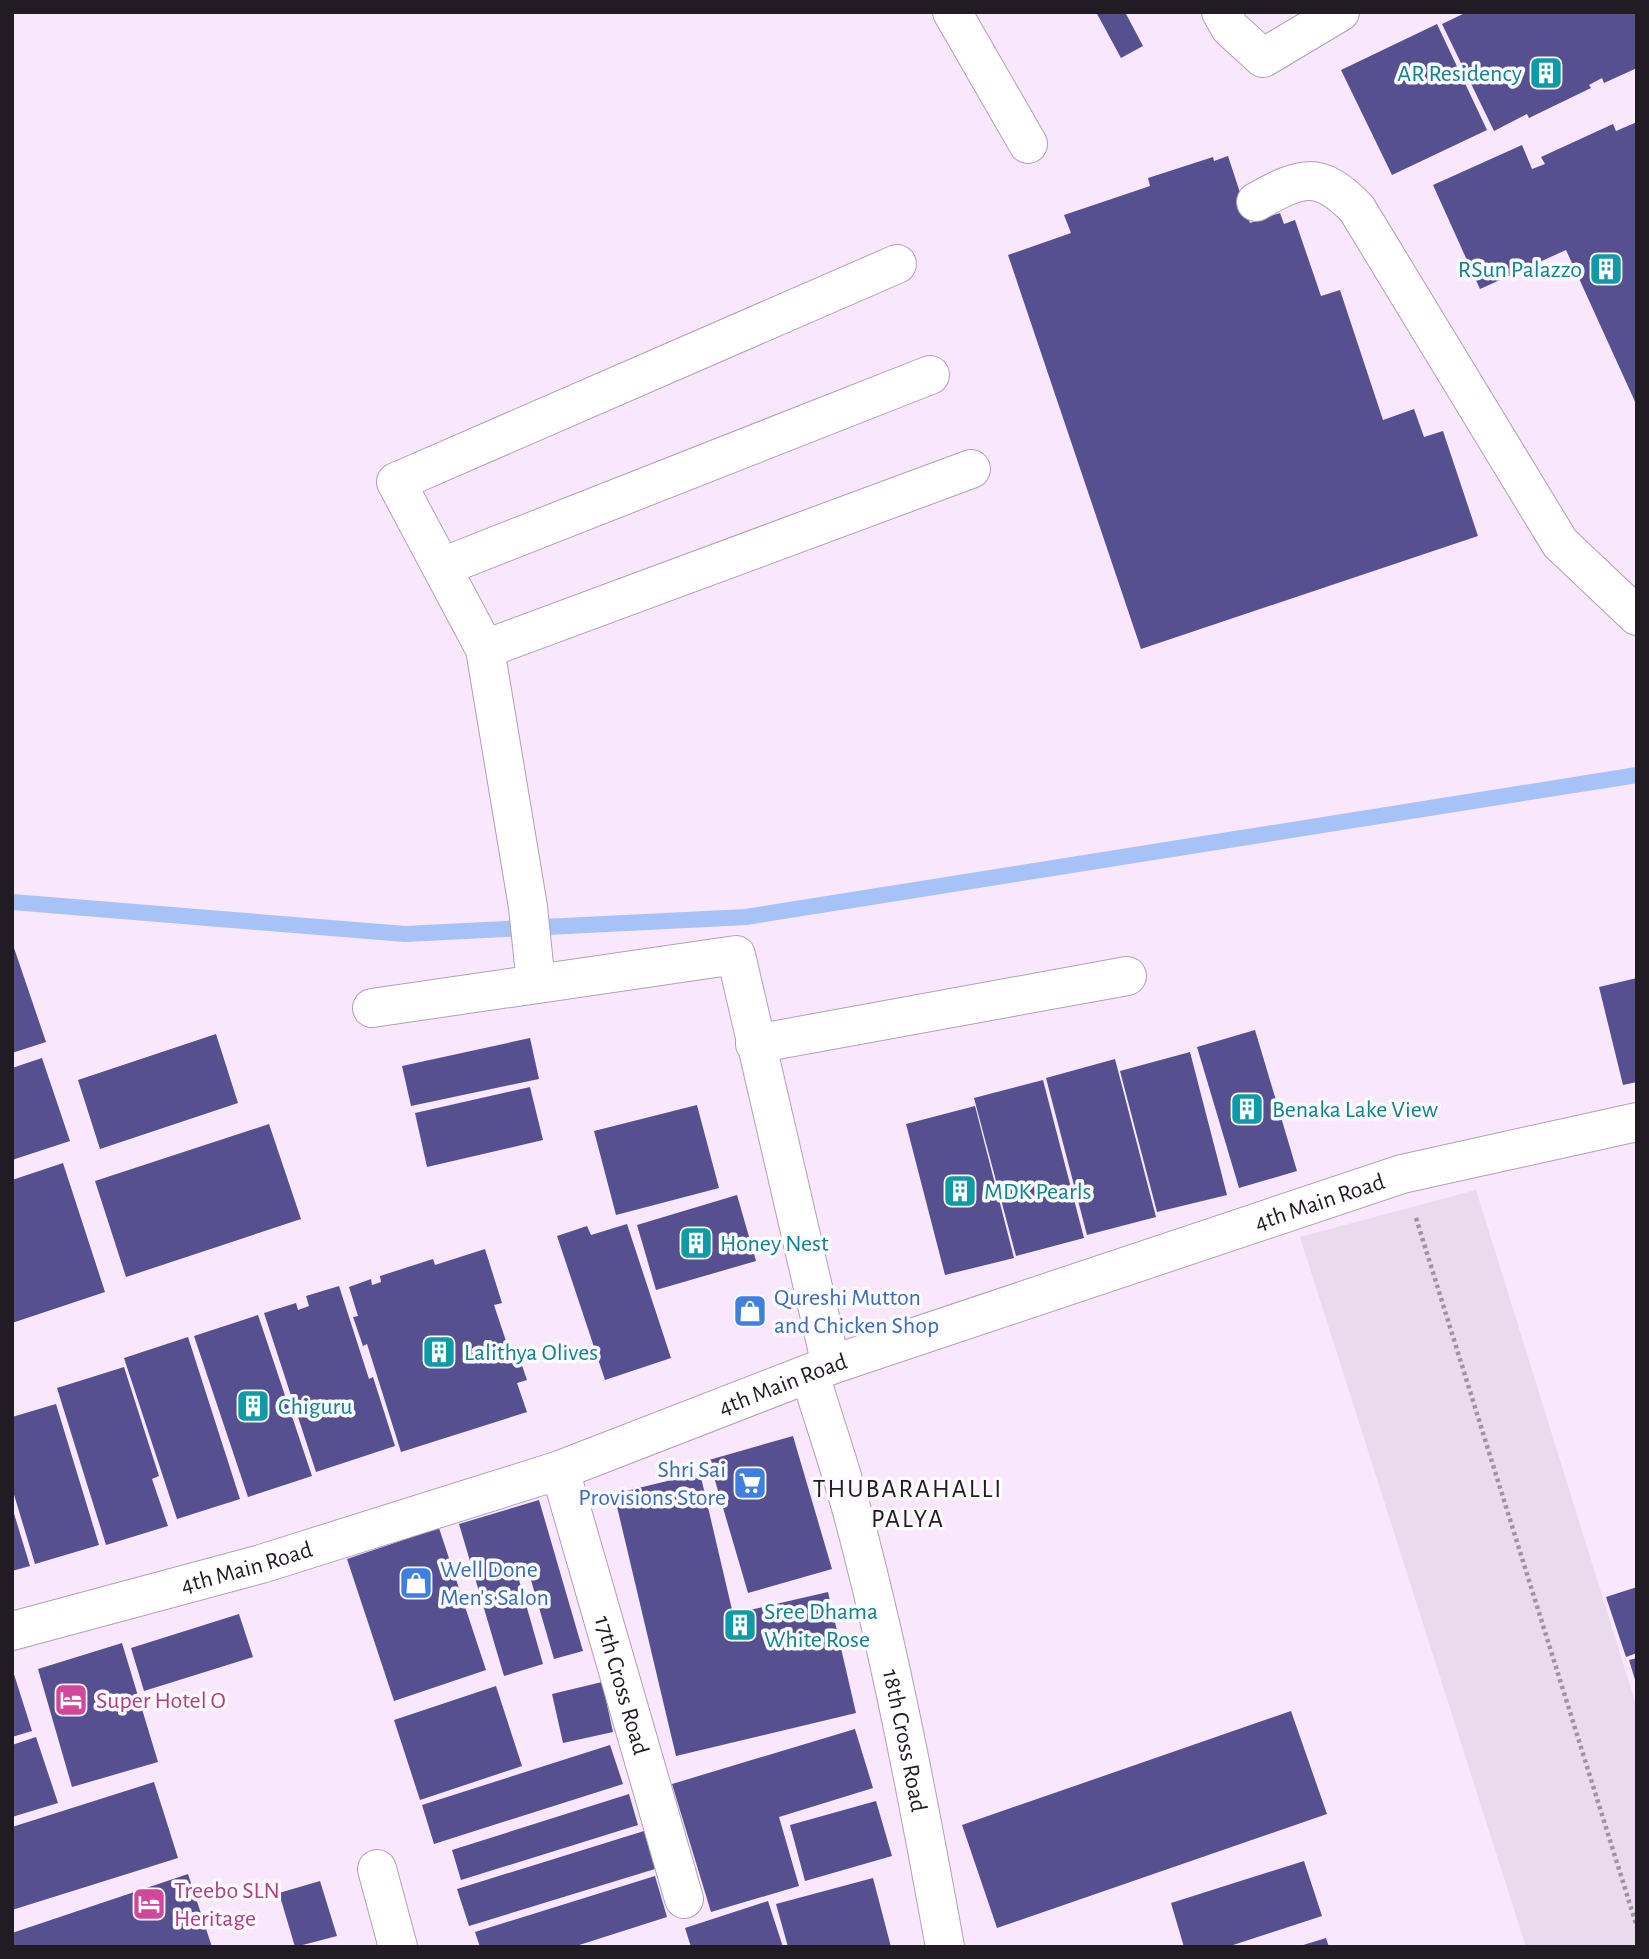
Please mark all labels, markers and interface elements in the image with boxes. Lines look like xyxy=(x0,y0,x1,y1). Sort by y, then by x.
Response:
building icon: AR Residency xyxy=(1527,54,1565,92)
place label: AR Residency xyxy=(1397,62,1522,86)
building icon: RSun Palazzo xyxy=(1587,250,1625,288)
place label: RSun Palazzo xyxy=(1458,258,1582,282)
building icon: Benaka Lake View xyxy=(1228,1090,1266,1128)
place label: Benaka Lake View xyxy=(1272,1098,1438,1122)
street label: 4th Main Road xyxy=(1252,1170,1388,1235)
building icon: MDK Pearls xyxy=(941,1172,979,1210)
place label: MDK Pearls xyxy=(984,1180,1092,1204)
building icon: Honey Nest xyxy=(677,1224,715,1262)
place label: Honey Nest xyxy=(720,1232,829,1256)
place label: Qureshi Mutton and Chicken Shop xyxy=(774,1286,939,1338)
shop icon: Qureshi Mutton and Chicken Shop xyxy=(731,1292,769,1330)
building icon: Lalithya Olives xyxy=(420,1333,458,1371)
place label: Lalithya Olives xyxy=(464,1341,598,1365)
street label: 4th Main Road xyxy=(715,1350,850,1420)
building icon: Chiguru xyxy=(234,1387,272,1425)
place label: Chiguru xyxy=(278,1395,352,1419)
place label: Shri Sai Provisions Store xyxy=(578,1458,726,1510)
supermarket icon: Shri Sai Provisions Store xyxy=(731,1464,769,1502)
district label: THUBARAHALLI PALYA xyxy=(813,1476,1003,1532)
street label: 4th Main Road xyxy=(178,1538,315,1598)
place label: Well Done Men's Salon xyxy=(440,1558,549,1610)
shop icon: Well Done Men's Salon xyxy=(397,1564,435,1602)
place label: Sree Dhama White Rose xyxy=(764,1600,878,1652)
building icon: Sree Dhama White Rose xyxy=(721,1606,759,1644)
street label: 17th Cross Road xyxy=(590,1613,653,1758)
street label: 18th Cross Road xyxy=(878,1667,931,1814)
hotel icon: Super Hotel O xyxy=(52,1681,90,1719)
place label: Super Hotel O xyxy=(96,1689,226,1713)
place label: Treebo SLN Heritage xyxy=(174,1879,280,1931)
hotel icon: Treebo SLN Heritage xyxy=(130,1885,168,1923)

